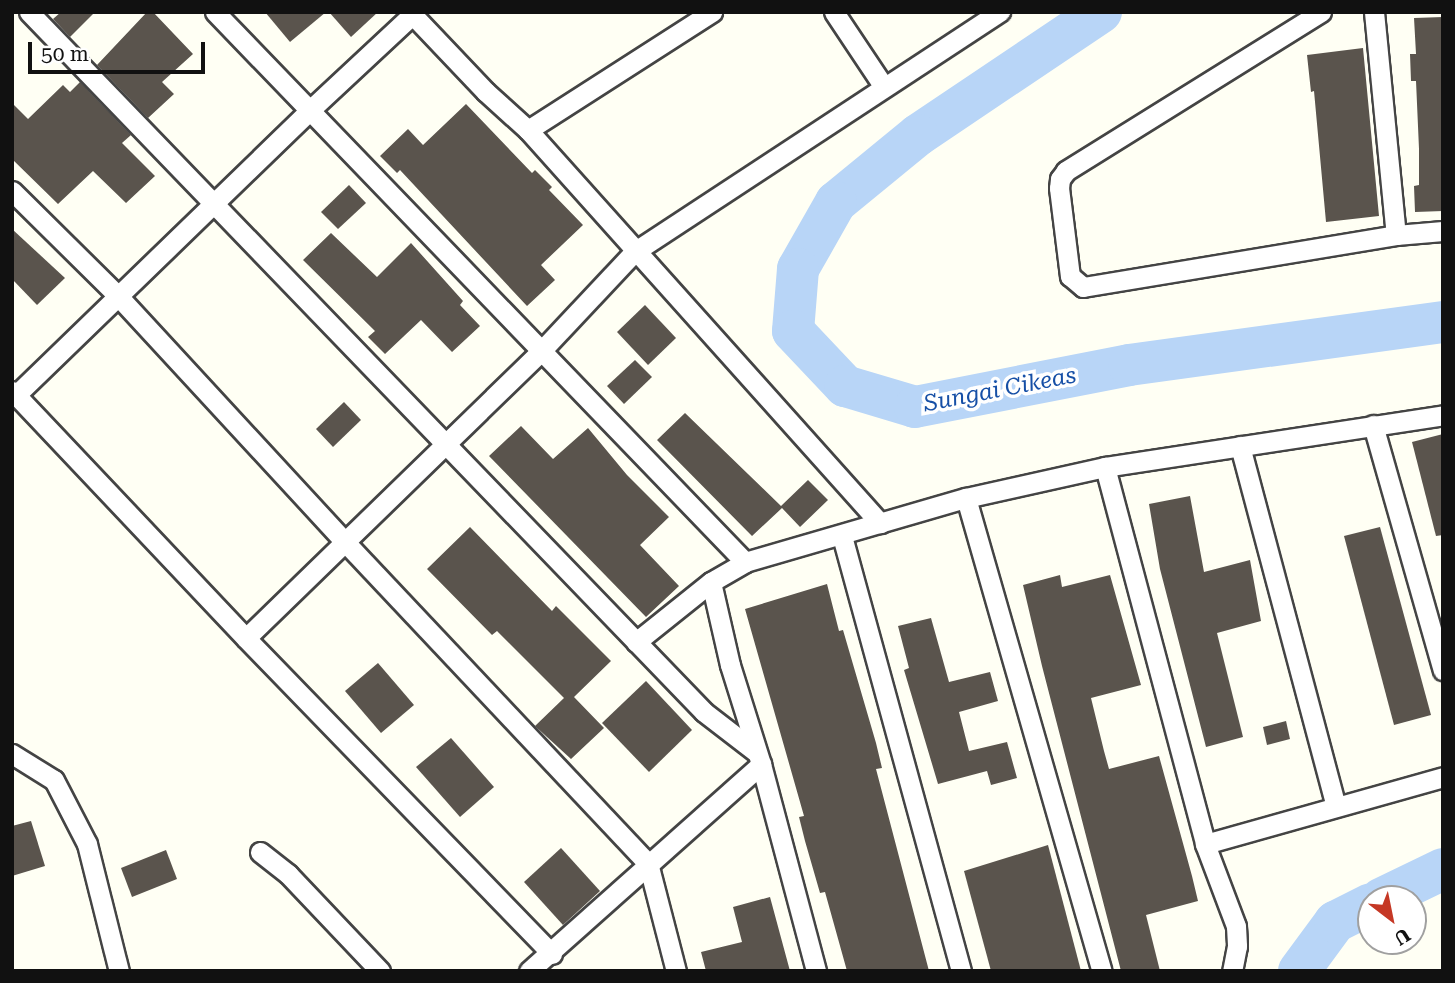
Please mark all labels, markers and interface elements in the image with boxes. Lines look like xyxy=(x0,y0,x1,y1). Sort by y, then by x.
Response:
scale bar xyxy=(32,28,208,72)
text: 50 m xyxy=(41,42,89,66)
water label: Sungai Cikeas xyxy=(921,362,1079,418)
north arrow xyxy=(1357,885,1427,955)
text: U xyxy=(1390,923,1415,950)

